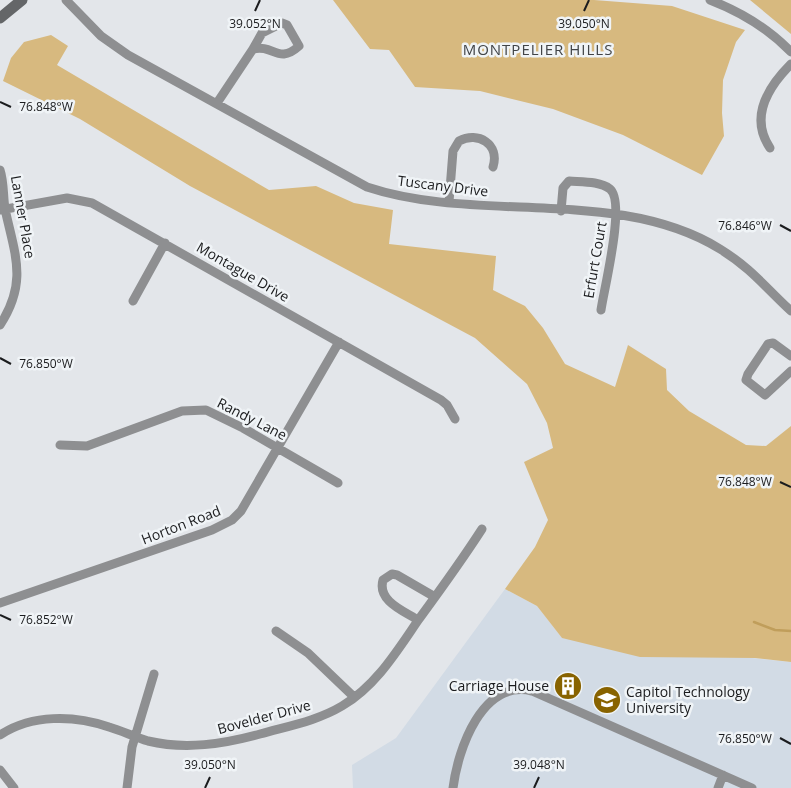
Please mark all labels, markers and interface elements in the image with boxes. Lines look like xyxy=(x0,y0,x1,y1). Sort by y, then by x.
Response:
text: 39.052°N xyxy=(229,15,281,32)
text: 39.050°N xyxy=(558,15,610,32)
district label: MONTPELIER HILLS xyxy=(463,39,613,59)
text: 76.848°W xyxy=(19,98,73,115)
street label: Tuscany Drive xyxy=(397,171,489,200)
street label: Lanner Place xyxy=(7,174,40,260)
text: 76.846°W xyxy=(718,217,772,234)
street label: Erfurt Court xyxy=(578,220,611,300)
street label: Montague Drive xyxy=(193,237,293,306)
text: 76.850°W xyxy=(19,355,73,372)
street label: Randy Lane xyxy=(214,393,290,444)
text: 76.848°W xyxy=(718,473,772,490)
street label: Horton Road xyxy=(138,501,223,548)
text: 76.852°W xyxy=(19,611,73,628)
building icon: Carriage House xyxy=(553,671,583,701)
place label: Carriage House xyxy=(449,676,549,695)
place label: Capitol Technology University xyxy=(626,682,751,717)
school or university icon: Capitol Technology University xyxy=(592,685,622,715)
street label: Bovelder Drive xyxy=(215,695,313,738)
text: 76.850°W xyxy=(718,730,772,747)
text: 39.050°N xyxy=(184,756,236,773)
text: 39.048°N xyxy=(513,756,565,773)

